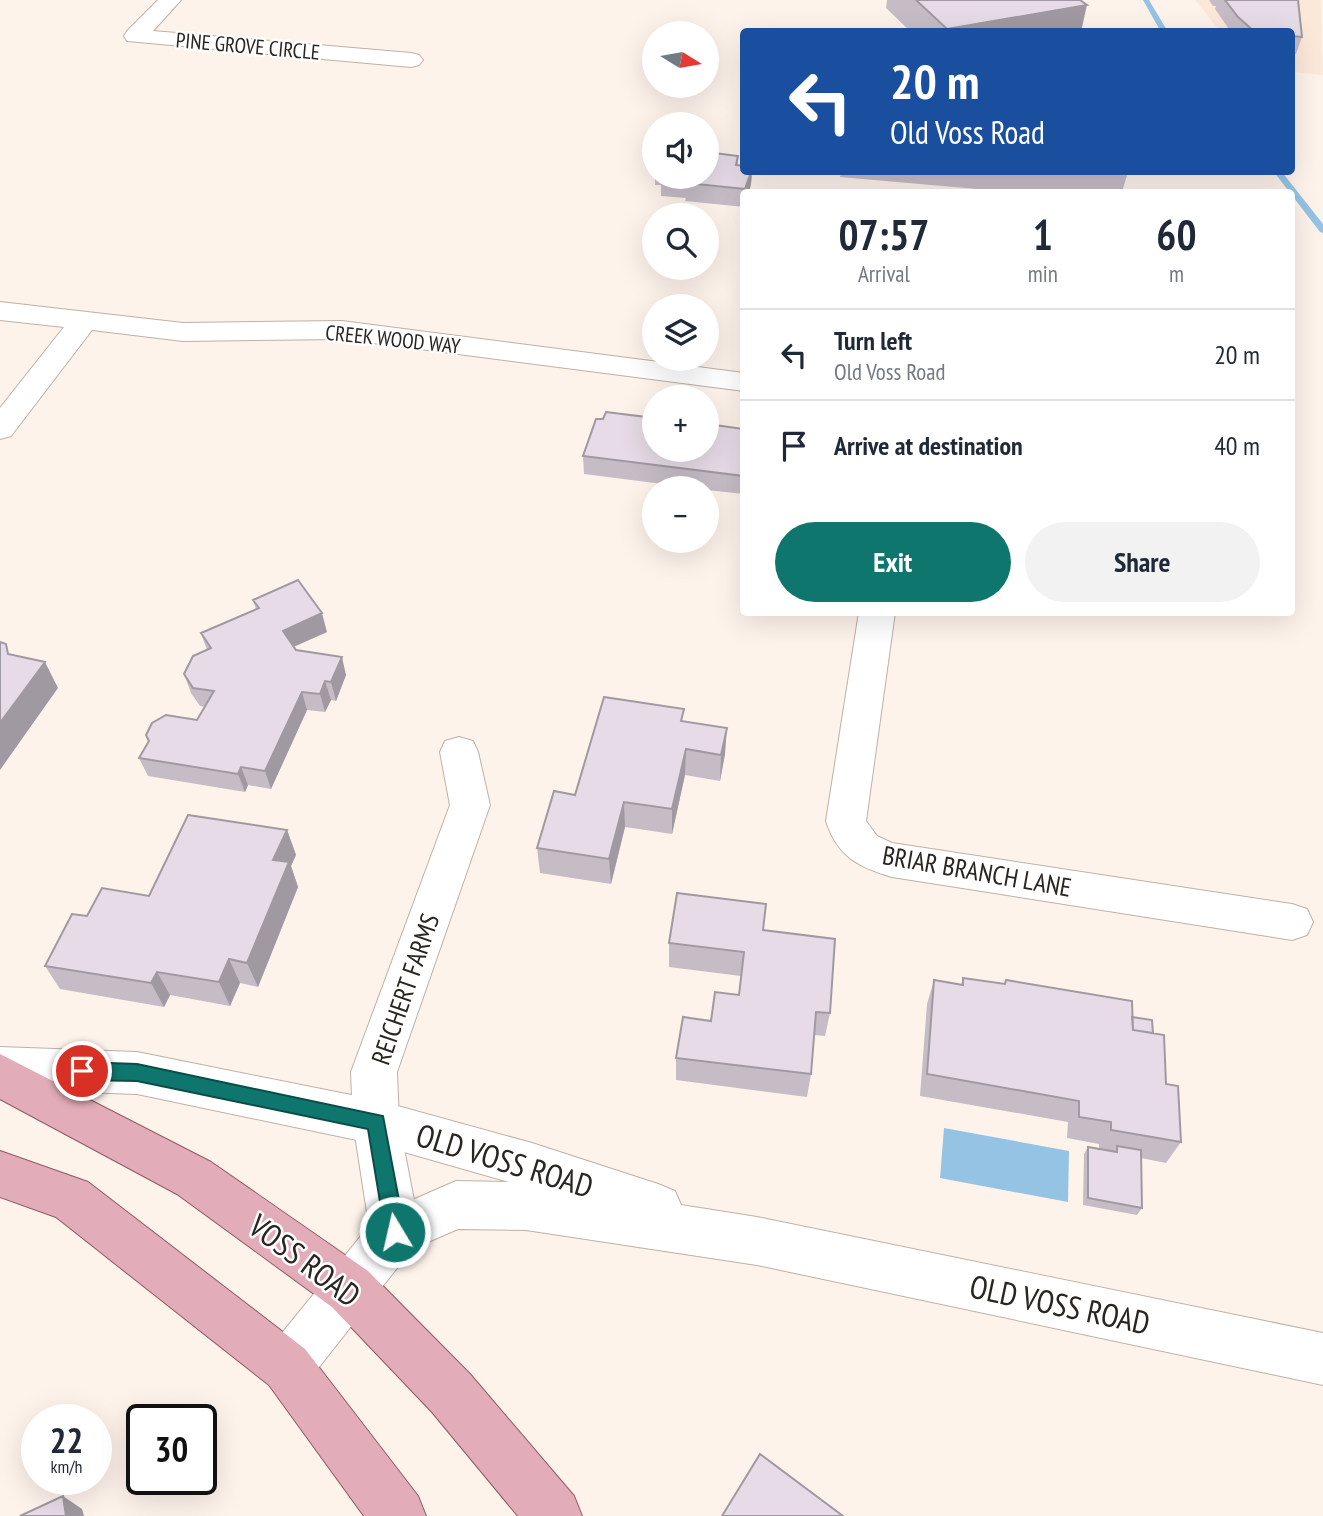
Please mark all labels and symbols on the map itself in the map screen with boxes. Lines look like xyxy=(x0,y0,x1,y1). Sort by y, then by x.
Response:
north arrow xyxy=(642,21,719,98)
street label: PINE GROVE CIRCLE xyxy=(175,26,321,66)
street label: CREEK WOOD WAY xyxy=(324,318,462,360)
street label: BRIAR BRANCH LANE xyxy=(880,838,1074,904)
street label: REICHERT FARMS xyxy=(364,909,446,1069)
pin xyxy=(52,1041,112,1101)
street label: OLD VOSS ROAD xyxy=(411,1113,599,1207)
position arrow xyxy=(358,1195,432,1269)
street label: VOSS ROAD xyxy=(240,1204,369,1316)
street label: OLD VOSS ROAD xyxy=(966,1264,1154,1344)
speed limit sign: 30 xyxy=(126,1404,217,1495)

